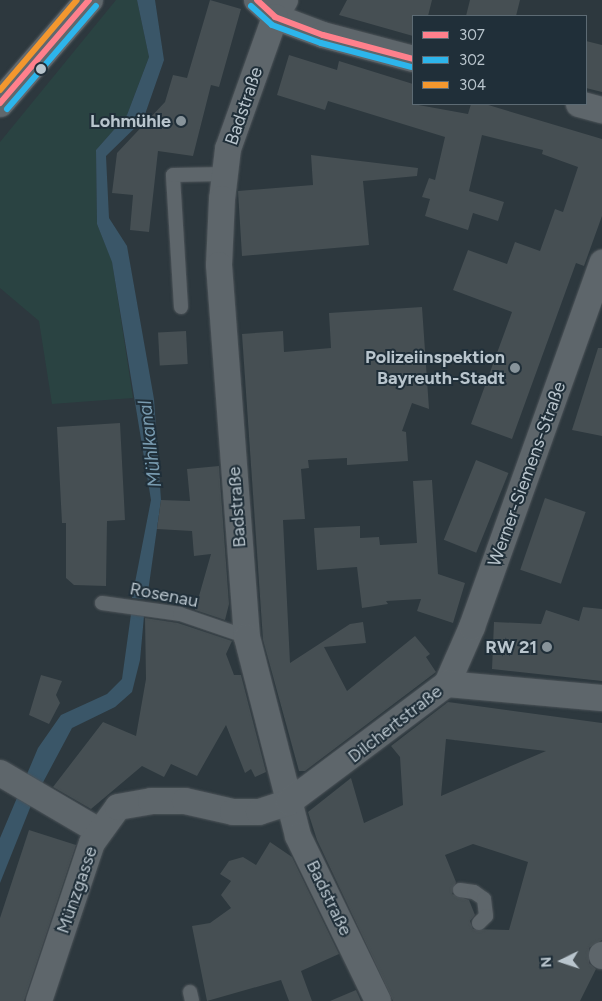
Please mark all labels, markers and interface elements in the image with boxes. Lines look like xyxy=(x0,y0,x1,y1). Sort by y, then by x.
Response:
legend xyxy=(412,15,587,105)
text: 307 xyxy=(459,26,485,44)
text: 302 xyxy=(459,51,485,69)
unlabelled marker xyxy=(36,64,46,74)
street label: Badstraße xyxy=(221,64,267,148)
text: 304 xyxy=(459,76,486,94)
place label: Lohmühle xyxy=(90,110,171,132)
marker: Lohmühle xyxy=(175,115,187,127)
place label: Polizeiinspektion Bayreuth-Stadt xyxy=(365,347,505,389)
marker: Polizeiinspektion Bayreuth-Stadt xyxy=(509,362,521,374)
street label: Werner-Siemens-Straße xyxy=(483,379,571,569)
water label: Mühlkanal xyxy=(133,399,167,489)
street label: Badstraße xyxy=(223,466,251,548)
street label: Rosenau xyxy=(128,578,200,612)
place label: RW 21 xyxy=(485,636,537,658)
marker: RW 21 xyxy=(541,641,553,653)
street label: Dilchertstraße xyxy=(344,681,446,767)
street label: Münzgasse xyxy=(52,844,102,936)
street label: Badstraße xyxy=(302,857,356,939)
north arrow xyxy=(537,936,587,986)
text: N xyxy=(538,956,555,968)

